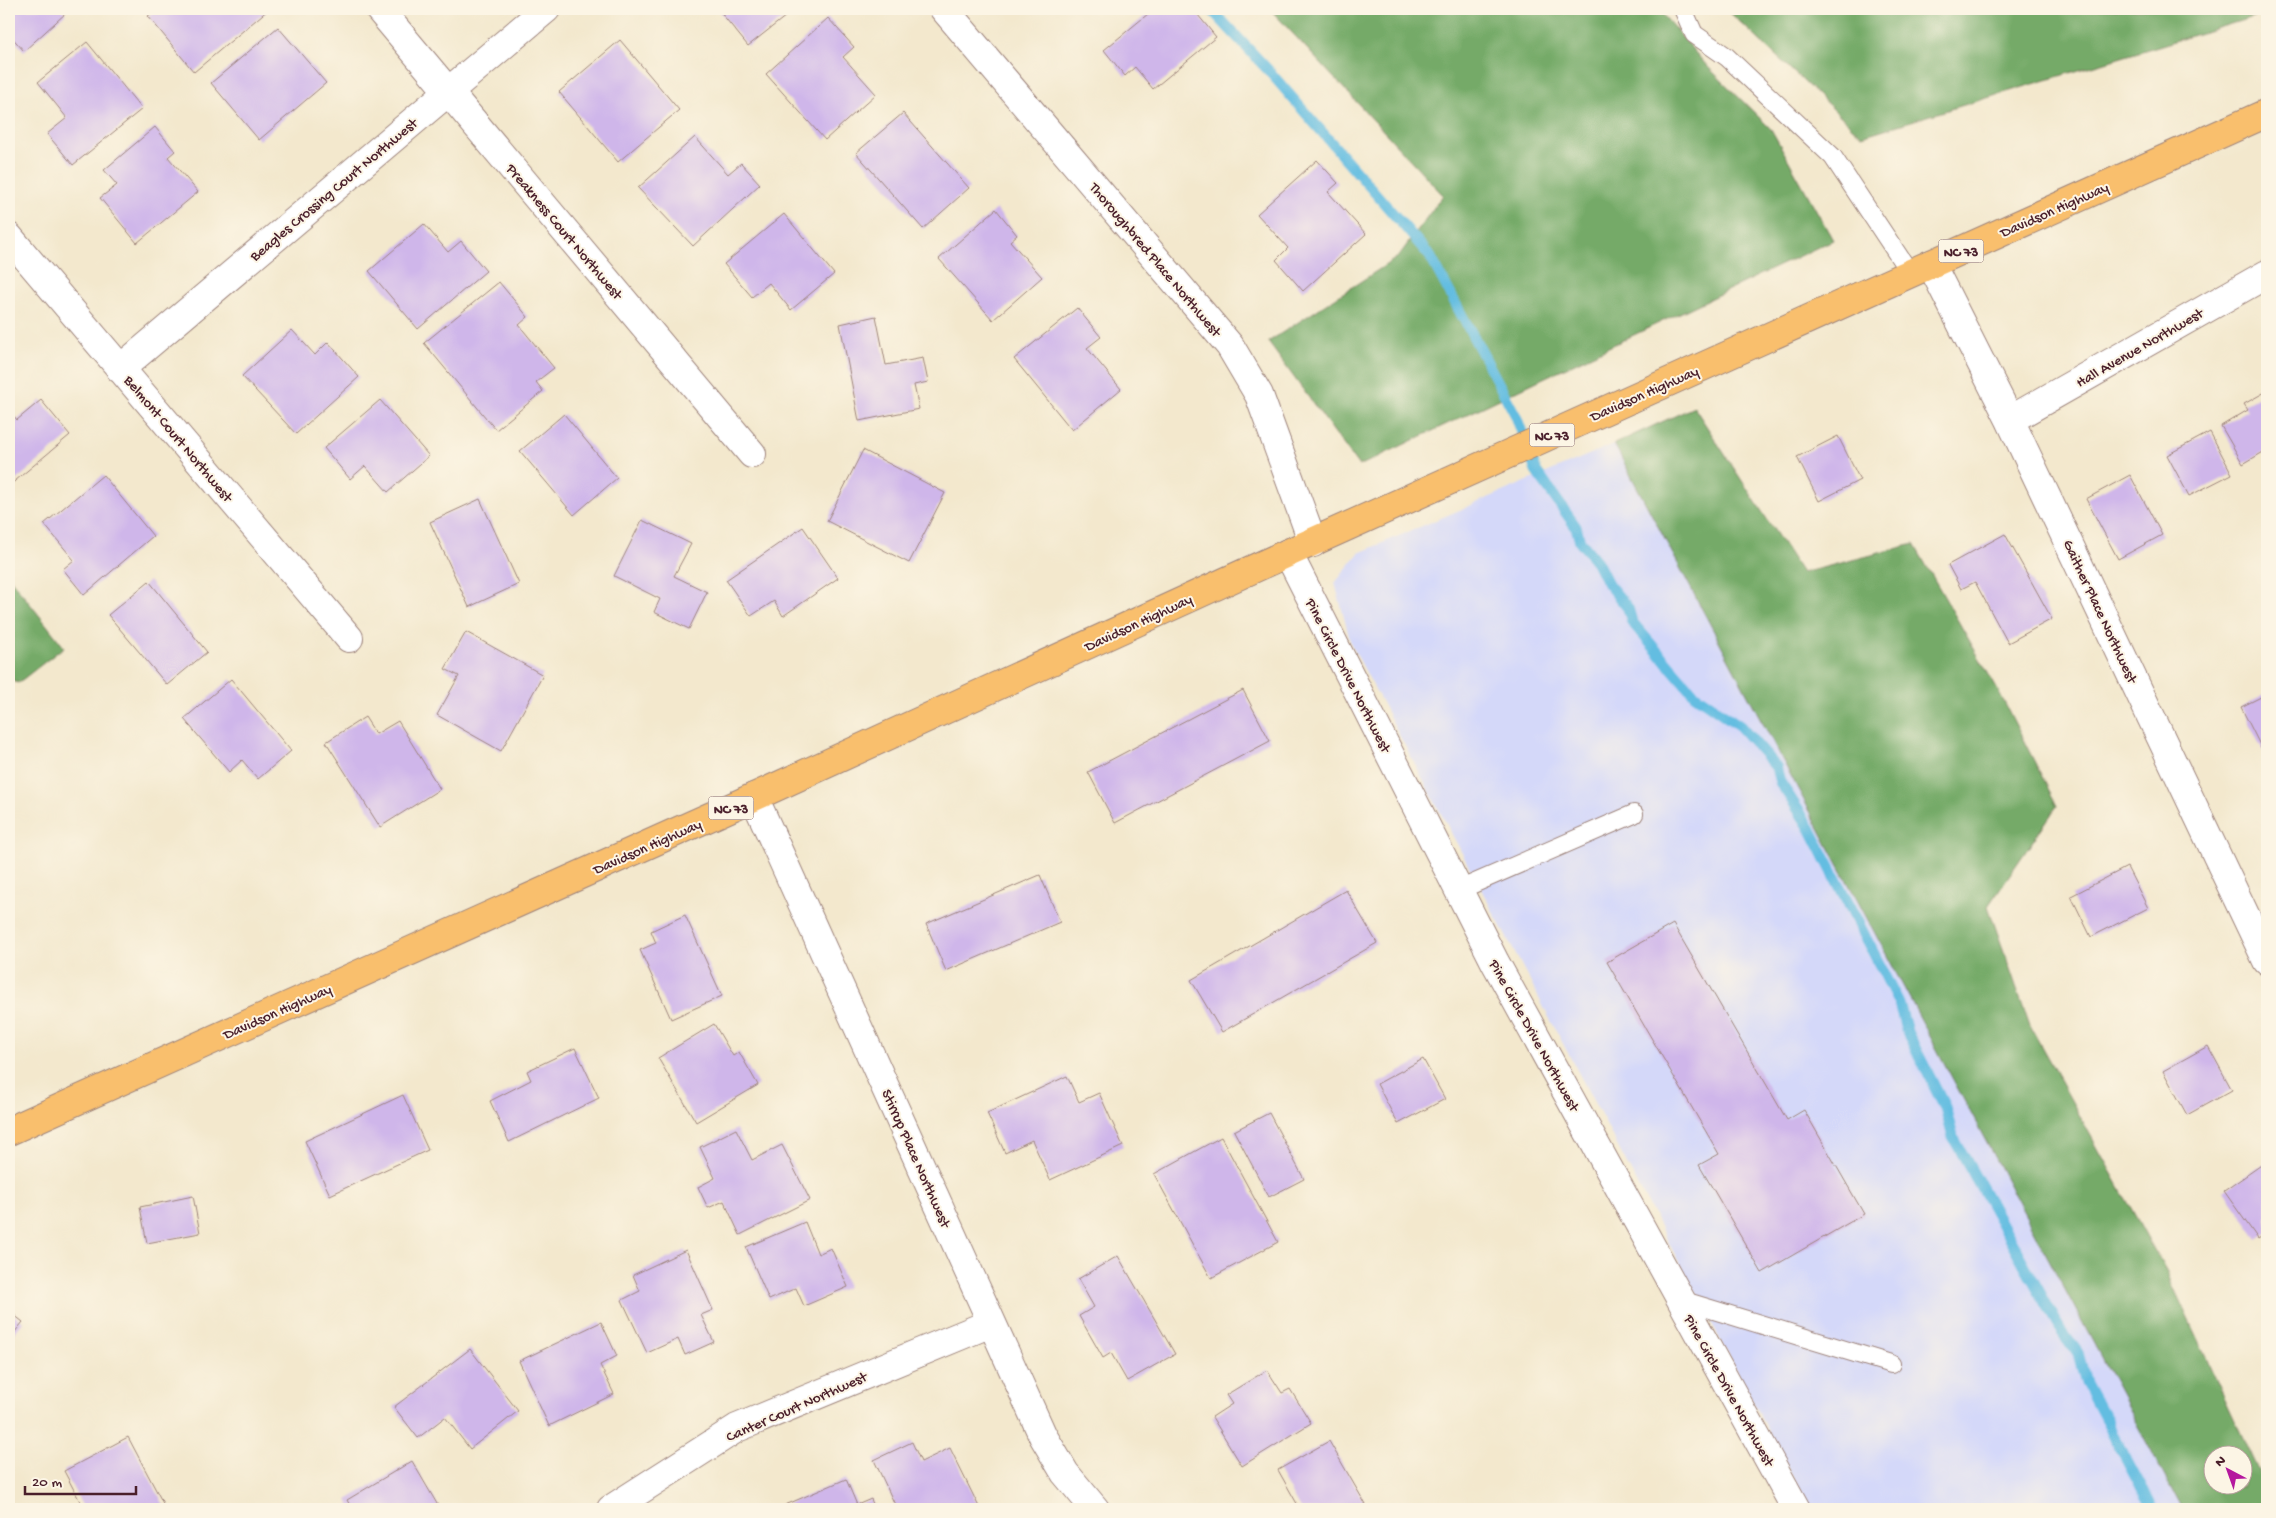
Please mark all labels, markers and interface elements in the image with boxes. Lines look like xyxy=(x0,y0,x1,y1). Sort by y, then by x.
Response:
street label: Beagles Crossing Court Northwest xyxy=(246,114,423,267)
street label: Preakness Court Northwest xyxy=(501,160,627,305)
street label: Thoroughbred Place Northwest xyxy=(1084,179,1226,343)
street label: Davidson Highway xyxy=(1997,179,2112,243)
road number: NC 73 xyxy=(1938,240,1984,262)
street label: Hall Avenue Northwest xyxy=(2073,304,2208,392)
street label: Davidson Highway xyxy=(1587,363,1702,427)
street label: Belmont Court Northwest xyxy=(119,371,237,508)
road number: NC 73 xyxy=(1530,424,1574,446)
street label: Gaither Place Northwest xyxy=(2058,537,2141,688)
street label: Davidson Highway xyxy=(1081,591,1196,657)
street label: Pine Circle Drive Northwest xyxy=(1300,595,1395,758)
road number: NC 73 xyxy=(708,796,754,820)
street label: Davidson Highway xyxy=(590,816,705,880)
street label: Pine Circle Drive Northwest xyxy=(1484,956,1583,1117)
street label: Davidson Highway xyxy=(220,981,335,1045)
street label: Stirrup Place Northwest xyxy=(877,1087,955,1232)
street label: Pine Circle Drive Northwest xyxy=(1679,1311,1778,1472)
street label: Canter Court Northwest xyxy=(724,1368,872,1447)
north arrow xyxy=(2204,1446,2254,1496)
text: N xyxy=(2212,1453,2230,1471)
scale bar xyxy=(25,1463,136,1495)
text: 20 m xyxy=(32,1474,62,1492)

